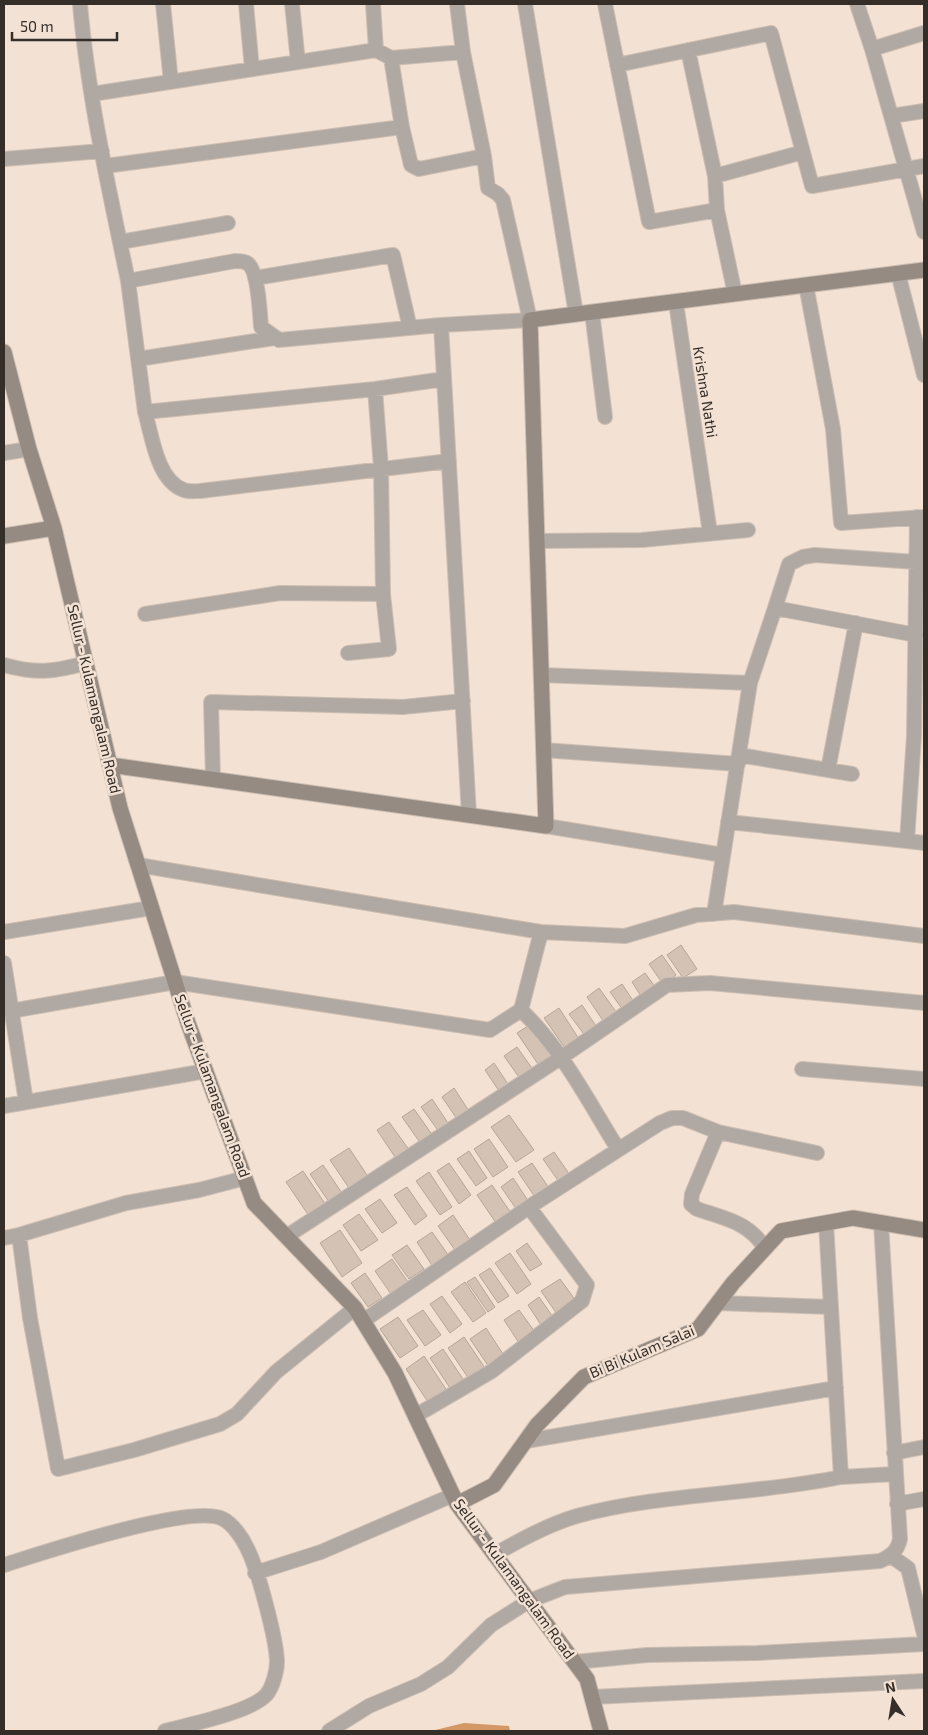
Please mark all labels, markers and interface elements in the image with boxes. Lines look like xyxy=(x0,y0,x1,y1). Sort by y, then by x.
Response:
scale bar xyxy=(12,10,118,42)
text: 50 m xyxy=(20,17,54,35)
street label: Krishna Nathi xyxy=(690,345,722,439)
street label: Sellur - Kulamangalam Road xyxy=(64,603,126,795)
street label: Sellur - Kulamangalam Road xyxy=(171,992,254,1180)
street label: Bi Bi Kulam Salai xyxy=(586,1321,697,1381)
street label: Sellur - Kulamangalam Road xyxy=(451,1495,579,1662)
north arrow xyxy=(868,1675,918,1725)
text: N xyxy=(883,1677,897,1696)

